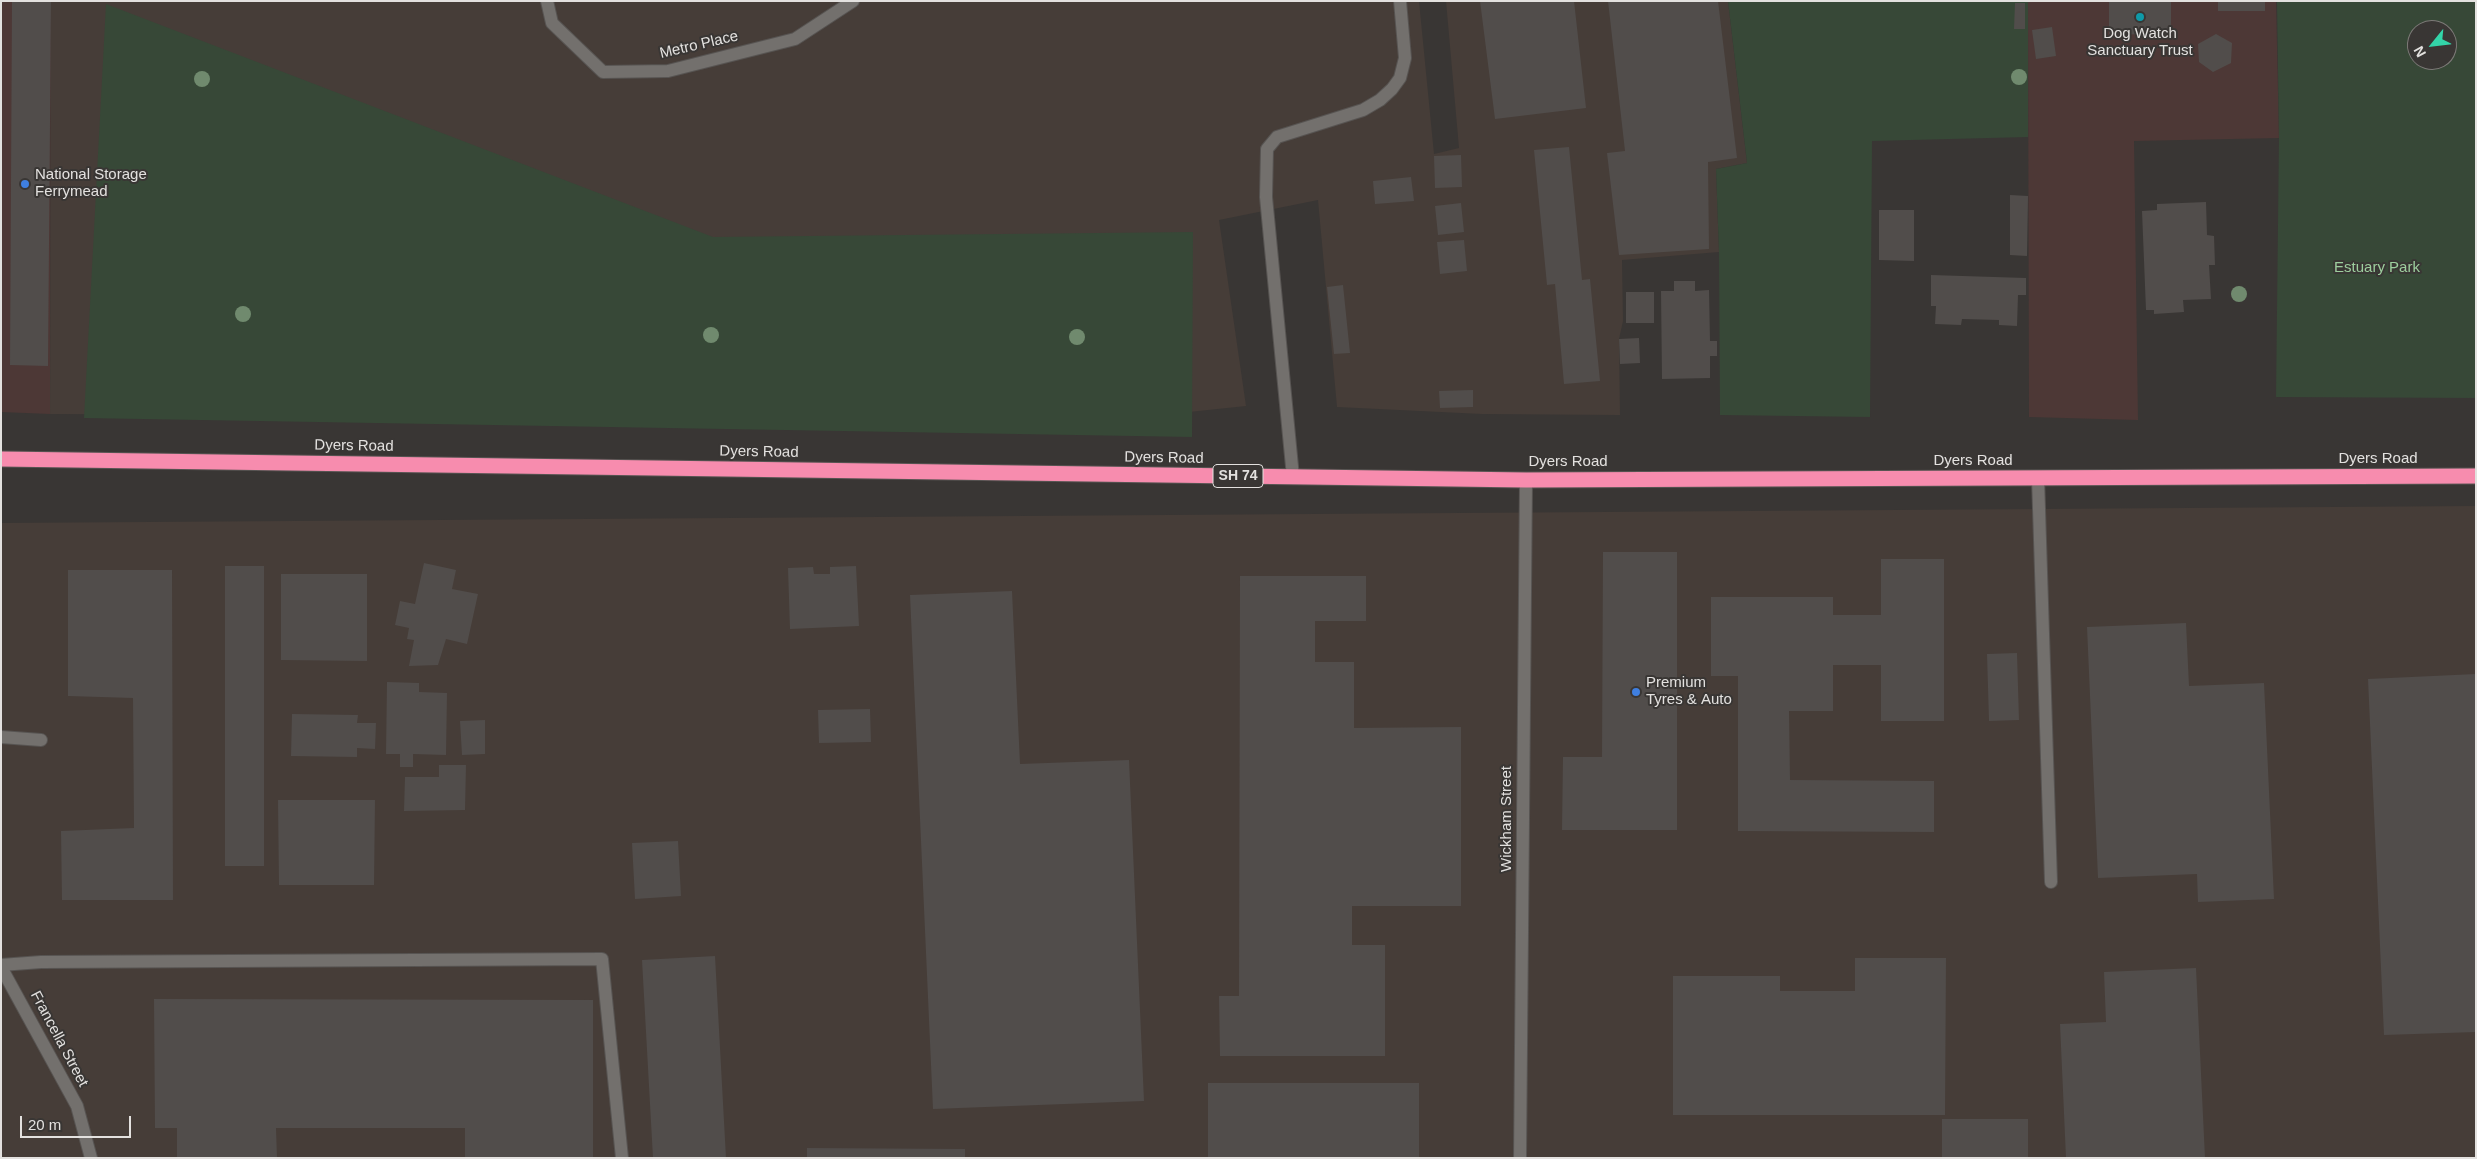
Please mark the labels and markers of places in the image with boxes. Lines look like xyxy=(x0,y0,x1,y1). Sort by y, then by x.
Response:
marker: Dog Watch Sanctuary Trust xyxy=(2134,11,2146,23)
place label: Dog Watch Sanctuary Trust xyxy=(2087,25,2193,60)
place label: National Storage Ferrymead xyxy=(35,166,147,201)
marker: National Storage Ferrymead xyxy=(19,178,31,190)
place label: Premium Tyres & Auto xyxy=(1646,674,1732,709)
marker: Premium Tyres & Auto xyxy=(1630,686,1642,698)

